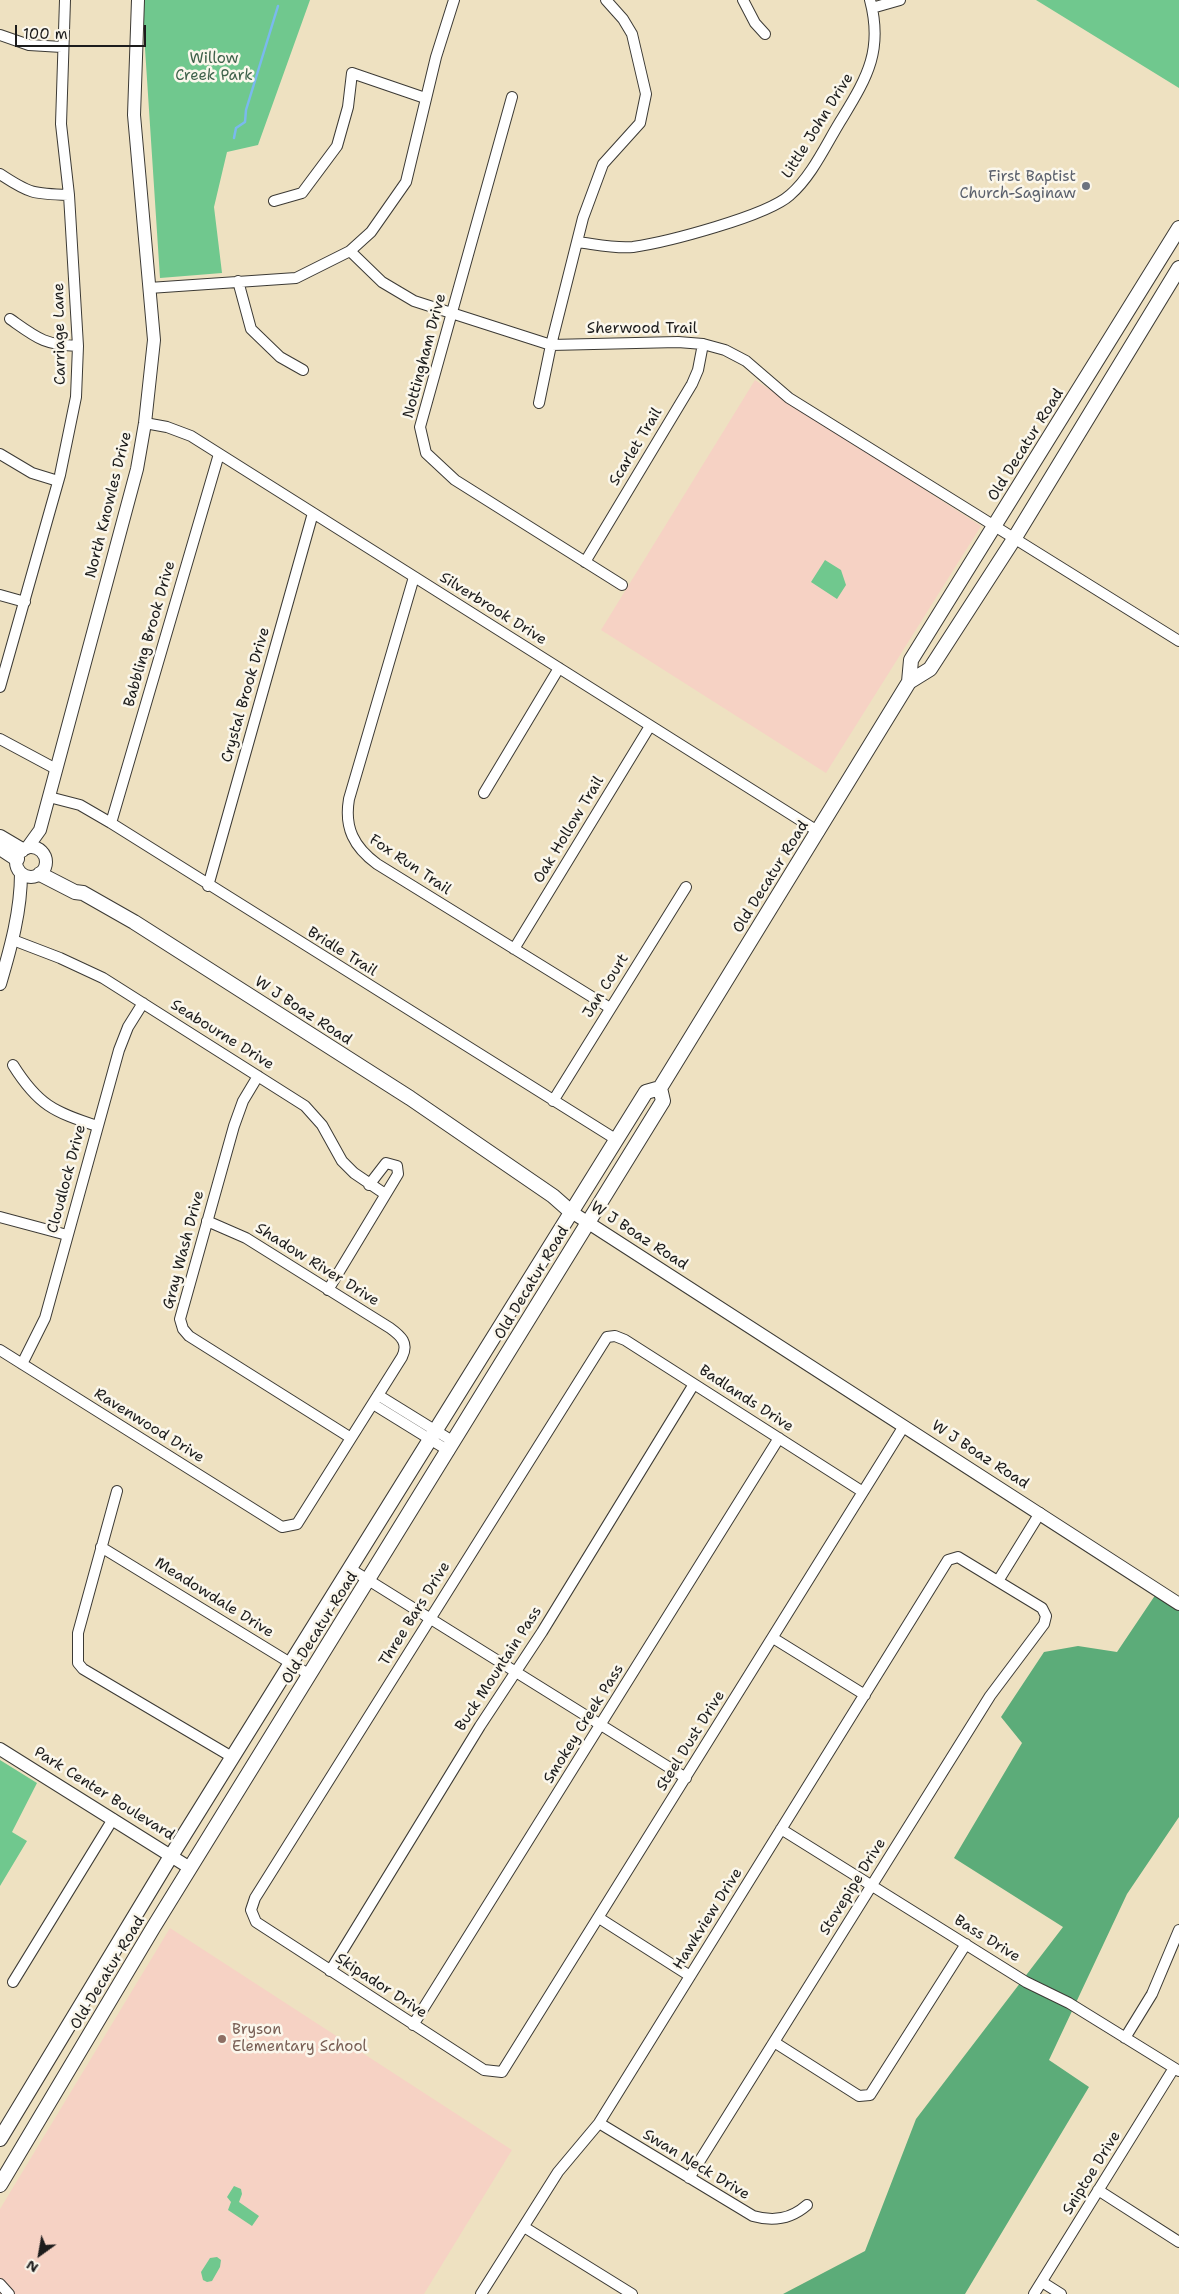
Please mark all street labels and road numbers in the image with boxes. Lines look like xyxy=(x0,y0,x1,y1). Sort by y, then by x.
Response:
street label: Little John Drive xyxy=(778,70,858,182)
street label: Carriage Lane xyxy=(50,283,70,385)
street label: Nottingham Drive xyxy=(400,292,450,420)
street label: Sherwood Trail xyxy=(587,320,697,338)
street label: Old Decatur Road xyxy=(984,386,1068,504)
street label: Scarlet Trail xyxy=(606,405,666,489)
street label: North Knowles Drive xyxy=(82,430,136,580)
street label: Babbling Brook Drive xyxy=(121,559,179,709)
street label: Silverbrook Drive xyxy=(436,569,550,649)
street label: Crystal Brook Drive xyxy=(218,625,274,765)
street label: Oak Hollow Trail xyxy=(530,773,608,887)
street label: Old Decatur Road xyxy=(729,818,813,936)
street label: Fox Run Trail xyxy=(366,831,454,899)
street label: Bridle Trail xyxy=(304,923,380,981)
street label: Jan Court xyxy=(579,951,633,1021)
street label: W J Boaz Road xyxy=(251,973,355,1049)
street label: Seabourne Drive xyxy=(167,996,277,1074)
street label: Cloudlock Drive xyxy=(44,1123,90,1235)
street label: Gray Wash Drive xyxy=(160,1189,208,1311)
street label: W J Boaz Road xyxy=(587,1198,691,1274)
street label: Shadow River Drive xyxy=(252,1220,382,1310)
street label: Old Decatur Road xyxy=(491,1223,573,1343)
street label: Badlands Drive xyxy=(695,1362,797,1436)
street label: Ravenwood Drive xyxy=(91,1385,207,1467)
street label: W J Boaz Road xyxy=(928,1417,1032,1493)
street label: Meadowdale Drive xyxy=(151,1554,277,1642)
street label: Three Bars Drive xyxy=(376,1559,454,1669)
street label: Old Decatur Road xyxy=(278,1569,362,1687)
street label: Buck Mountain Pass xyxy=(452,1603,546,1735)
street label: Smokey Creek Pass xyxy=(540,1661,628,1787)
street label: Steel Dust Drive xyxy=(653,1688,729,1794)
street label: Park Center Boulevard xyxy=(30,1743,178,1845)
street label: Stovepipe Drive xyxy=(816,1835,890,1939)
street label: Hawkview Drive xyxy=(670,1865,746,1973)
street label: Bass Drive xyxy=(951,1912,1023,1966)
street label: Old Decatur Road xyxy=(67,1913,149,2033)
street label: Skipador Drive xyxy=(332,1950,430,2022)
street label: Swan Neck Drive xyxy=(639,2126,753,2204)
street label: Sniptoe Drive xyxy=(1059,2128,1125,2218)

